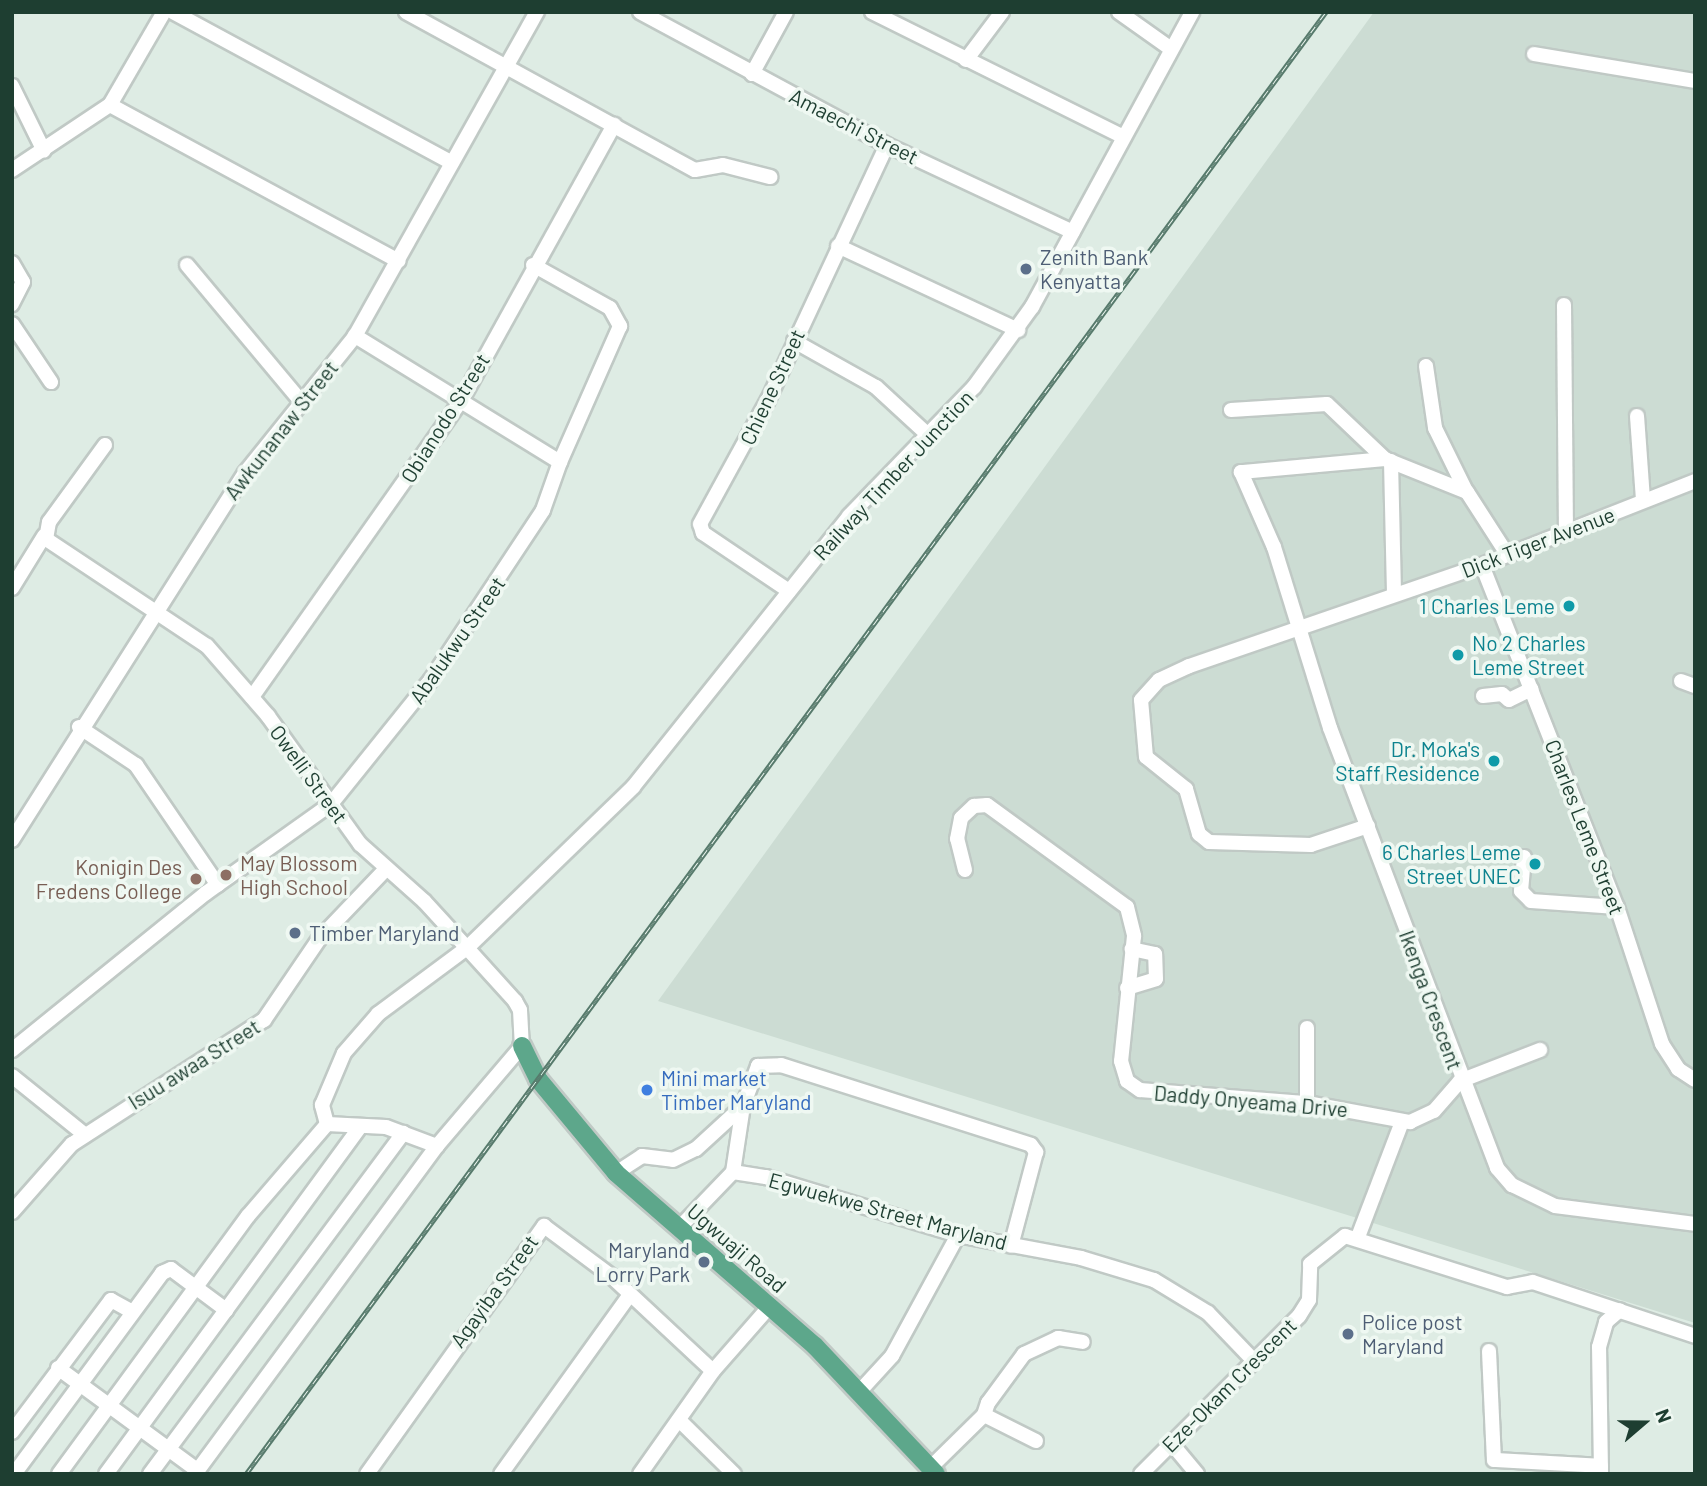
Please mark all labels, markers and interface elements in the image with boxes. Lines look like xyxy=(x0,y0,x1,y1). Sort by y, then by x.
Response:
street label: Amaechi Street xyxy=(785,83,923,169)
place label: Zenith Bank Kenyatta xyxy=(1040,244,1148,294)
marker: Zenith Bank Kenyatta xyxy=(1018,261,1034,277)
street label: Chiene Street xyxy=(734,325,810,449)
street label: Obianodo Street xyxy=(395,349,495,487)
street label: Awkunanaw Street xyxy=(219,355,343,505)
street label: Railway Timber Junction xyxy=(808,385,978,565)
street label: Dick Tiger Avenue xyxy=(1458,501,1618,583)
street label: Abalukwu Street xyxy=(404,572,510,708)
place label: 1 Charles Leme xyxy=(1419,593,1555,619)
marker: 1 Charles Leme xyxy=(1561,598,1577,614)
place label: No 2 Charles Leme Street xyxy=(1472,630,1586,680)
marker: No 2 Charles Leme Street xyxy=(1450,647,1466,663)
street label: Owelli Street xyxy=(265,720,353,828)
place label: Dr. Moka's Staff Residence xyxy=(1335,736,1480,786)
street label: Charles Leme Street xyxy=(1540,736,1630,918)
marker: Dr. Moka's Staff Residence xyxy=(1486,753,1502,769)
place label: 6 Charles Leme Street UNEC xyxy=(1382,839,1521,889)
place label: May Blossom High School xyxy=(240,850,358,900)
place label: Konigin Des Fredens College xyxy=(36,854,182,904)
marker: 6 Charles Leme Street UNEC xyxy=(1527,856,1543,872)
marker: May Blossom High School xyxy=(218,867,234,883)
marker: Konigin Des Fredens College xyxy=(188,871,204,887)
place label: Timber Maryland xyxy=(309,920,460,946)
marker: Timber Maryland xyxy=(287,925,303,941)
street label: Ikenga Crescent xyxy=(1394,927,1468,1073)
street label: Isuu awaa Street xyxy=(123,1013,265,1115)
place label: Mini market Timber Maryland xyxy=(661,1065,812,1115)
street label: Daddy Onyeama Drive xyxy=(1153,1080,1349,1122)
marker: Mini market Timber Maryland xyxy=(639,1082,655,1098)
street label: Egwuekwe Street Maryland xyxy=(766,1167,1010,1255)
street label: Ugwuaji Road xyxy=(682,1198,792,1298)
street label: Agayiba Street xyxy=(445,1230,543,1352)
place label: Maryland Lorry Park xyxy=(596,1237,690,1287)
marker: Maryland Lorry Park xyxy=(696,1254,712,1270)
place label: Police post Maryland xyxy=(1362,1309,1463,1359)
street label: Eze-Okam Crescent xyxy=(1157,1313,1301,1457)
marker: Police post Maryland xyxy=(1340,1326,1356,1342)
north arrow xyxy=(1609,1388,1679,1458)
text: N xyxy=(1651,1406,1677,1426)

